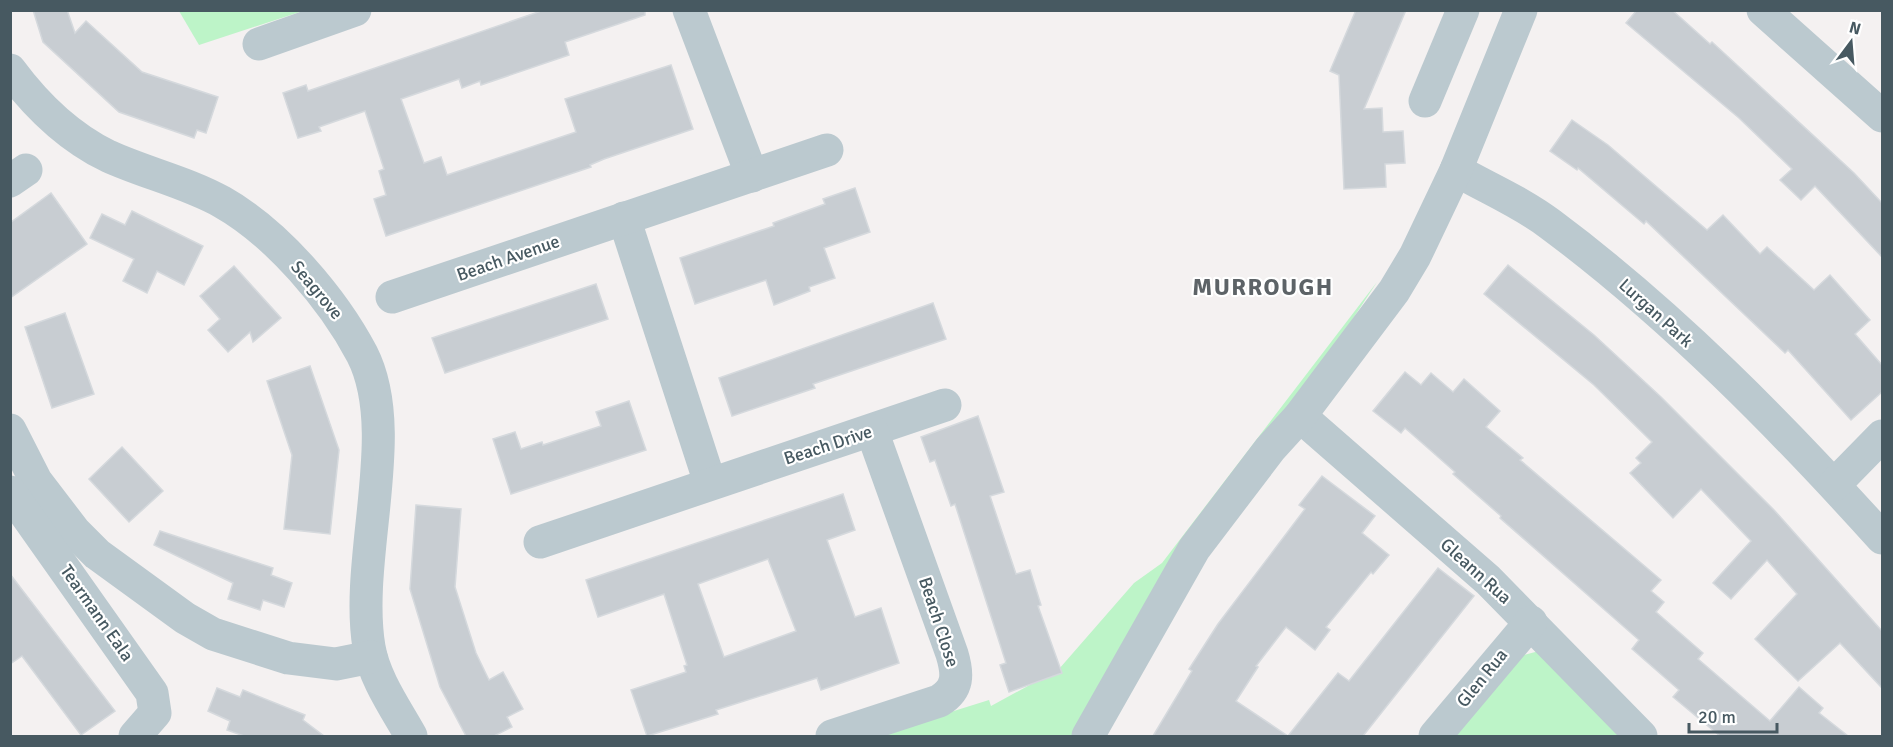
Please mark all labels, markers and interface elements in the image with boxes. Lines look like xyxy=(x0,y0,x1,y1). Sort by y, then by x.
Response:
north arrow xyxy=(1821,12,1881,72)
text: N xyxy=(1847,17,1863,40)
street label: Beach Avenue xyxy=(454,230,562,286)
street label: Seagrove xyxy=(286,256,348,324)
district label: MURROUGH xyxy=(1192,272,1334,302)
street label: Lurgan Park xyxy=(1614,274,1698,352)
street label: Beach Drive xyxy=(781,420,875,470)
street label: Gleann Rua xyxy=(1436,533,1516,609)
street label: Tearmann Eala xyxy=(56,560,138,666)
street label: Beach Close xyxy=(914,574,964,670)
street label: Glen Rua xyxy=(1452,644,1512,712)
scale bar xyxy=(1689,696,1778,734)
text: 20 m xyxy=(1698,706,1736,728)

